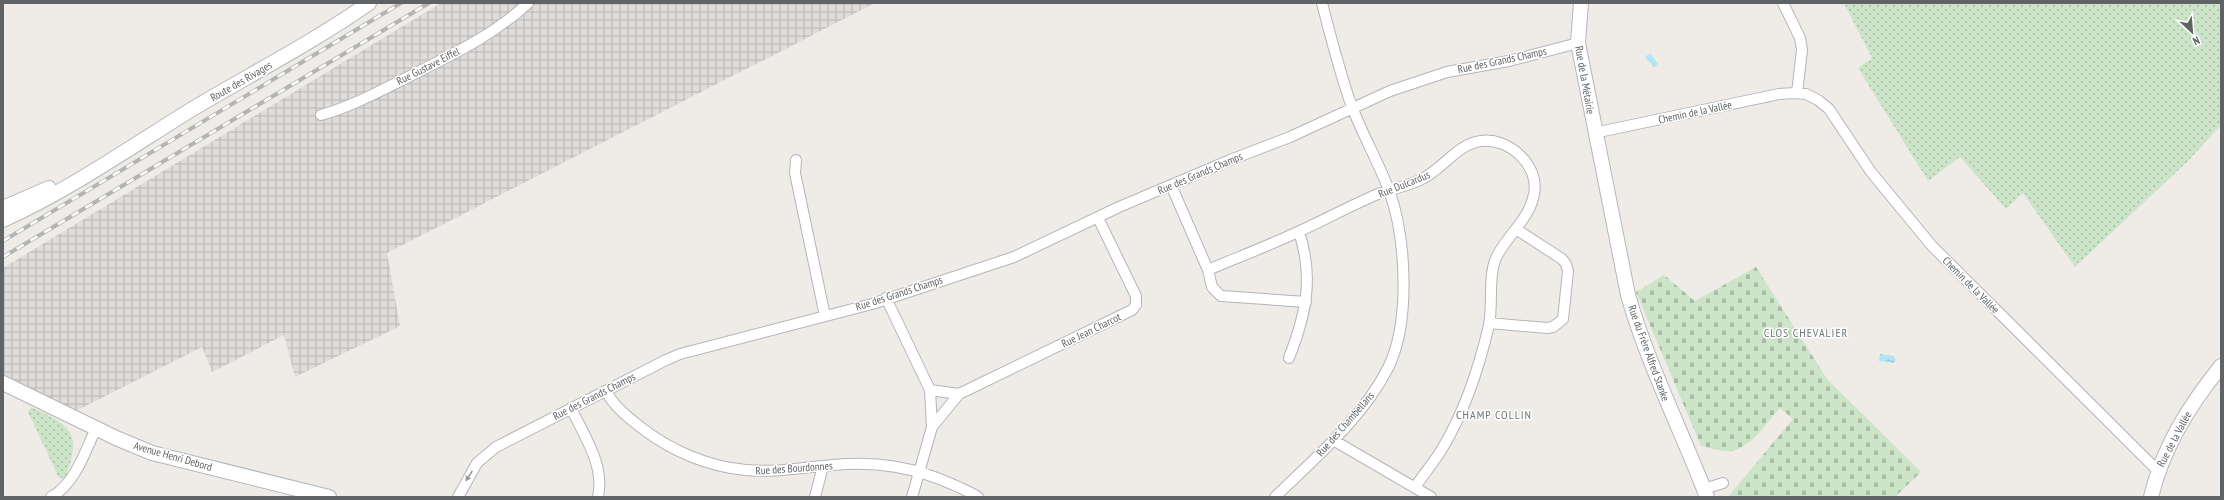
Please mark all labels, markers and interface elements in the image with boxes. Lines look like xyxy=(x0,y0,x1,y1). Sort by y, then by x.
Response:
north arrow xyxy=(2172,12,2212,52)
text: N xyxy=(2191,33,2202,49)
street label: Rue Gustave Eiffel xyxy=(394,44,462,88)
street label: Rue des Grands Champs xyxy=(1456,44,1548,76)
street label: Rue de la Métairie xyxy=(1572,45,1598,116)
street label: Route des Rivages xyxy=(208,58,275,104)
street label: Chemin de la Vallée xyxy=(1657,97,1734,127)
street label: Rue des Grands Champs xyxy=(1156,149,1245,197)
street label: Rue Dulcardus xyxy=(1376,167,1432,201)
street label: Chemin de la Vallée xyxy=(1940,254,2003,317)
street label: Rue des Grands Champs xyxy=(854,272,945,314)
street label: Rue du Frère Alfred Stanke xyxy=(1625,303,1673,403)
street label: Rue Jean Charcot xyxy=(1059,310,1123,350)
district label: CLOS CHEVALIER xyxy=(1764,325,1848,340)
street label: Rue des Grands Champs xyxy=(550,369,638,423)
street label: Rue des Chambellans xyxy=(1313,389,1377,459)
district label: CHAMP COLLIN xyxy=(1456,407,1532,422)
street label: Rue de la Vallée xyxy=(2154,408,2195,469)
street label: Avenue Henri Debord xyxy=(132,438,214,474)
street label: Rue des Bourdonnes xyxy=(755,458,833,478)
one-way arrow xyxy=(465,470,473,481)

